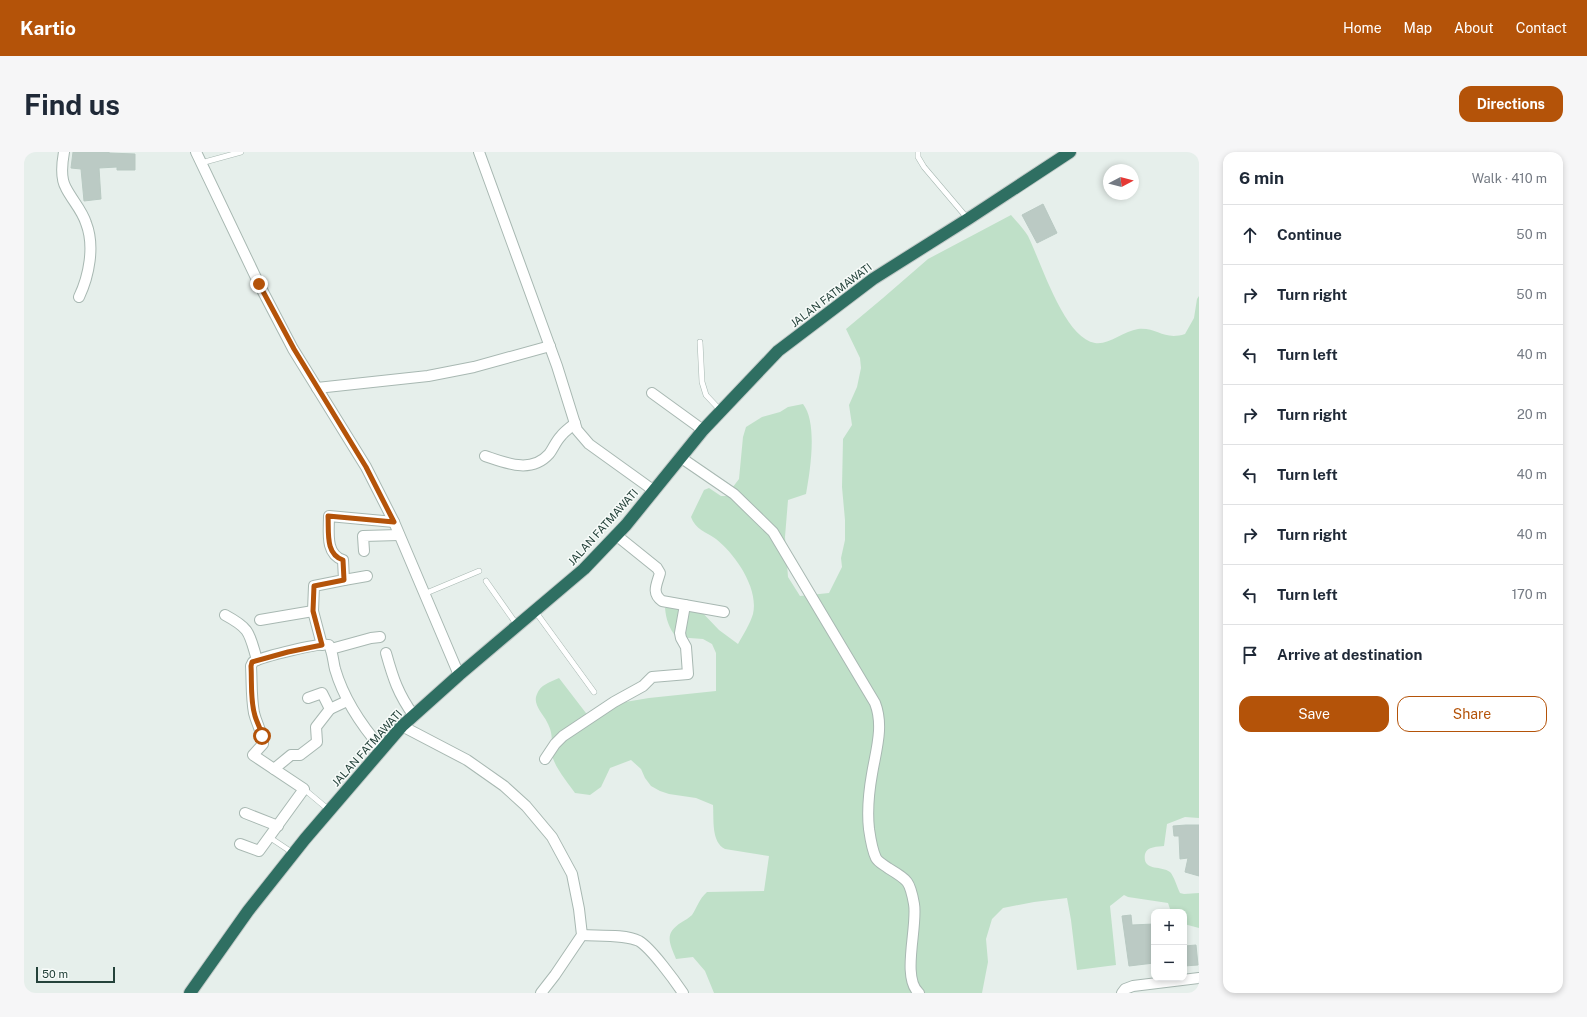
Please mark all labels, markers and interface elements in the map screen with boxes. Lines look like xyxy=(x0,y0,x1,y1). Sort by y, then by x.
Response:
text: Kartio xyxy=(20,17,76,39)
text: Home xyxy=(1343,20,1382,36)
text: Map xyxy=(1404,20,1432,36)
text: About xyxy=(1454,20,1494,36)
text: Contact xyxy=(1516,20,1567,36)
button: Directions xyxy=(1459,86,1563,122)
text: Find us xyxy=(24,88,120,121)
north arrow xyxy=(1103,164,1139,200)
text: 6 min xyxy=(1239,168,1284,188)
text: Walk · 410 m xyxy=(1472,171,1547,186)
icon: ahead xyxy=(1239,224,1261,246)
text: Continue xyxy=(1277,226,1342,243)
text: 50 m xyxy=(1516,227,1547,242)
street label: JALAN FATMAWATI xyxy=(788,261,874,329)
route end xyxy=(250,275,268,293)
icon: right xyxy=(1239,284,1261,306)
text: Turn right xyxy=(1277,286,1347,303)
text: 50 m xyxy=(1516,287,1547,302)
icon: left xyxy=(1239,344,1261,366)
text: Turn left xyxy=(1277,346,1338,363)
text: 40 m xyxy=(1516,347,1547,362)
icon: right xyxy=(1239,404,1261,426)
text: Turn right xyxy=(1277,406,1347,423)
text: 20 m xyxy=(1517,407,1547,422)
icon: left xyxy=(1239,464,1261,486)
text: Turn left xyxy=(1277,466,1338,483)
text: 40 m xyxy=(1516,467,1547,482)
street label: JALAN FATMAWATI xyxy=(566,486,640,568)
icon: right xyxy=(1239,524,1261,546)
text: Turn right xyxy=(1277,526,1347,543)
text: 40 m xyxy=(1516,527,1547,542)
icon: left xyxy=(1239,584,1261,606)
text: Turn left xyxy=(1277,586,1338,603)
text: 170 m xyxy=(1512,587,1547,602)
icon: arrive xyxy=(1239,644,1261,666)
text: Arrive at destination xyxy=(1277,646,1422,663)
button: Save xyxy=(1239,696,1389,732)
button: Share xyxy=(1397,696,1547,732)
street label: JALAN FATMAWATI xyxy=(330,707,404,789)
route start xyxy=(253,727,271,745)
map controls xyxy=(1151,909,1187,981)
button: + xyxy=(1151,909,1187,945)
button: − xyxy=(1151,945,1187,981)
scale bar xyxy=(36,965,115,984)
text: 50 m xyxy=(42,968,68,980)

